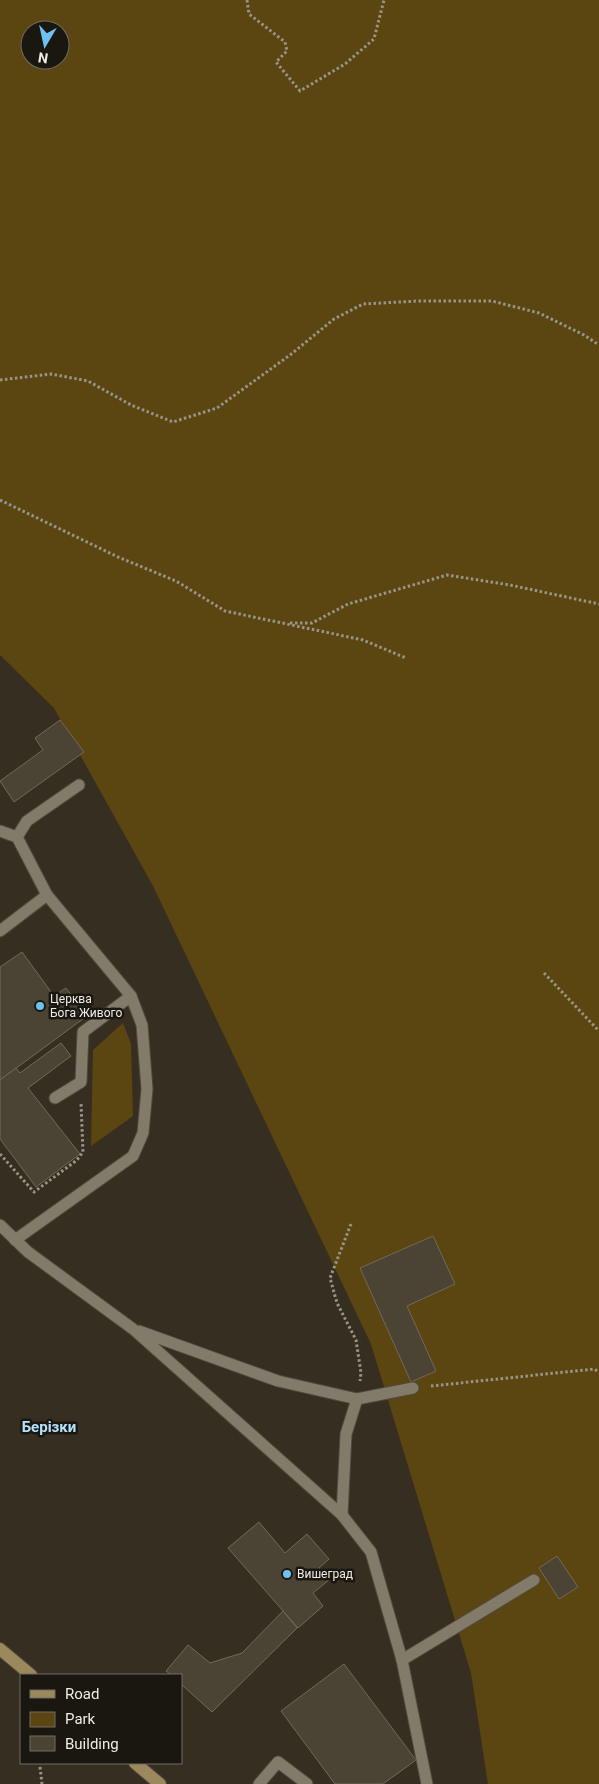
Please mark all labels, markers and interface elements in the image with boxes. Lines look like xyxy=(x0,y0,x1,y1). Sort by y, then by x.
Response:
north arrow xyxy=(20,20,70,70)
text: N xyxy=(37,49,49,67)
place label: Церква Бога Живого xyxy=(50,992,122,1020)
marker: Церква Бога Живого xyxy=(34,1000,46,1012)
district label: Берізки xyxy=(22,1418,76,1436)
place label: Вишеград xyxy=(297,1567,353,1581)
marker: Вишеград xyxy=(281,1568,293,1580)
legend xyxy=(20,1674,182,1764)
text: Road xyxy=(65,1685,99,1703)
text: Park xyxy=(65,1710,96,1728)
text: Building xyxy=(65,1735,119,1753)

